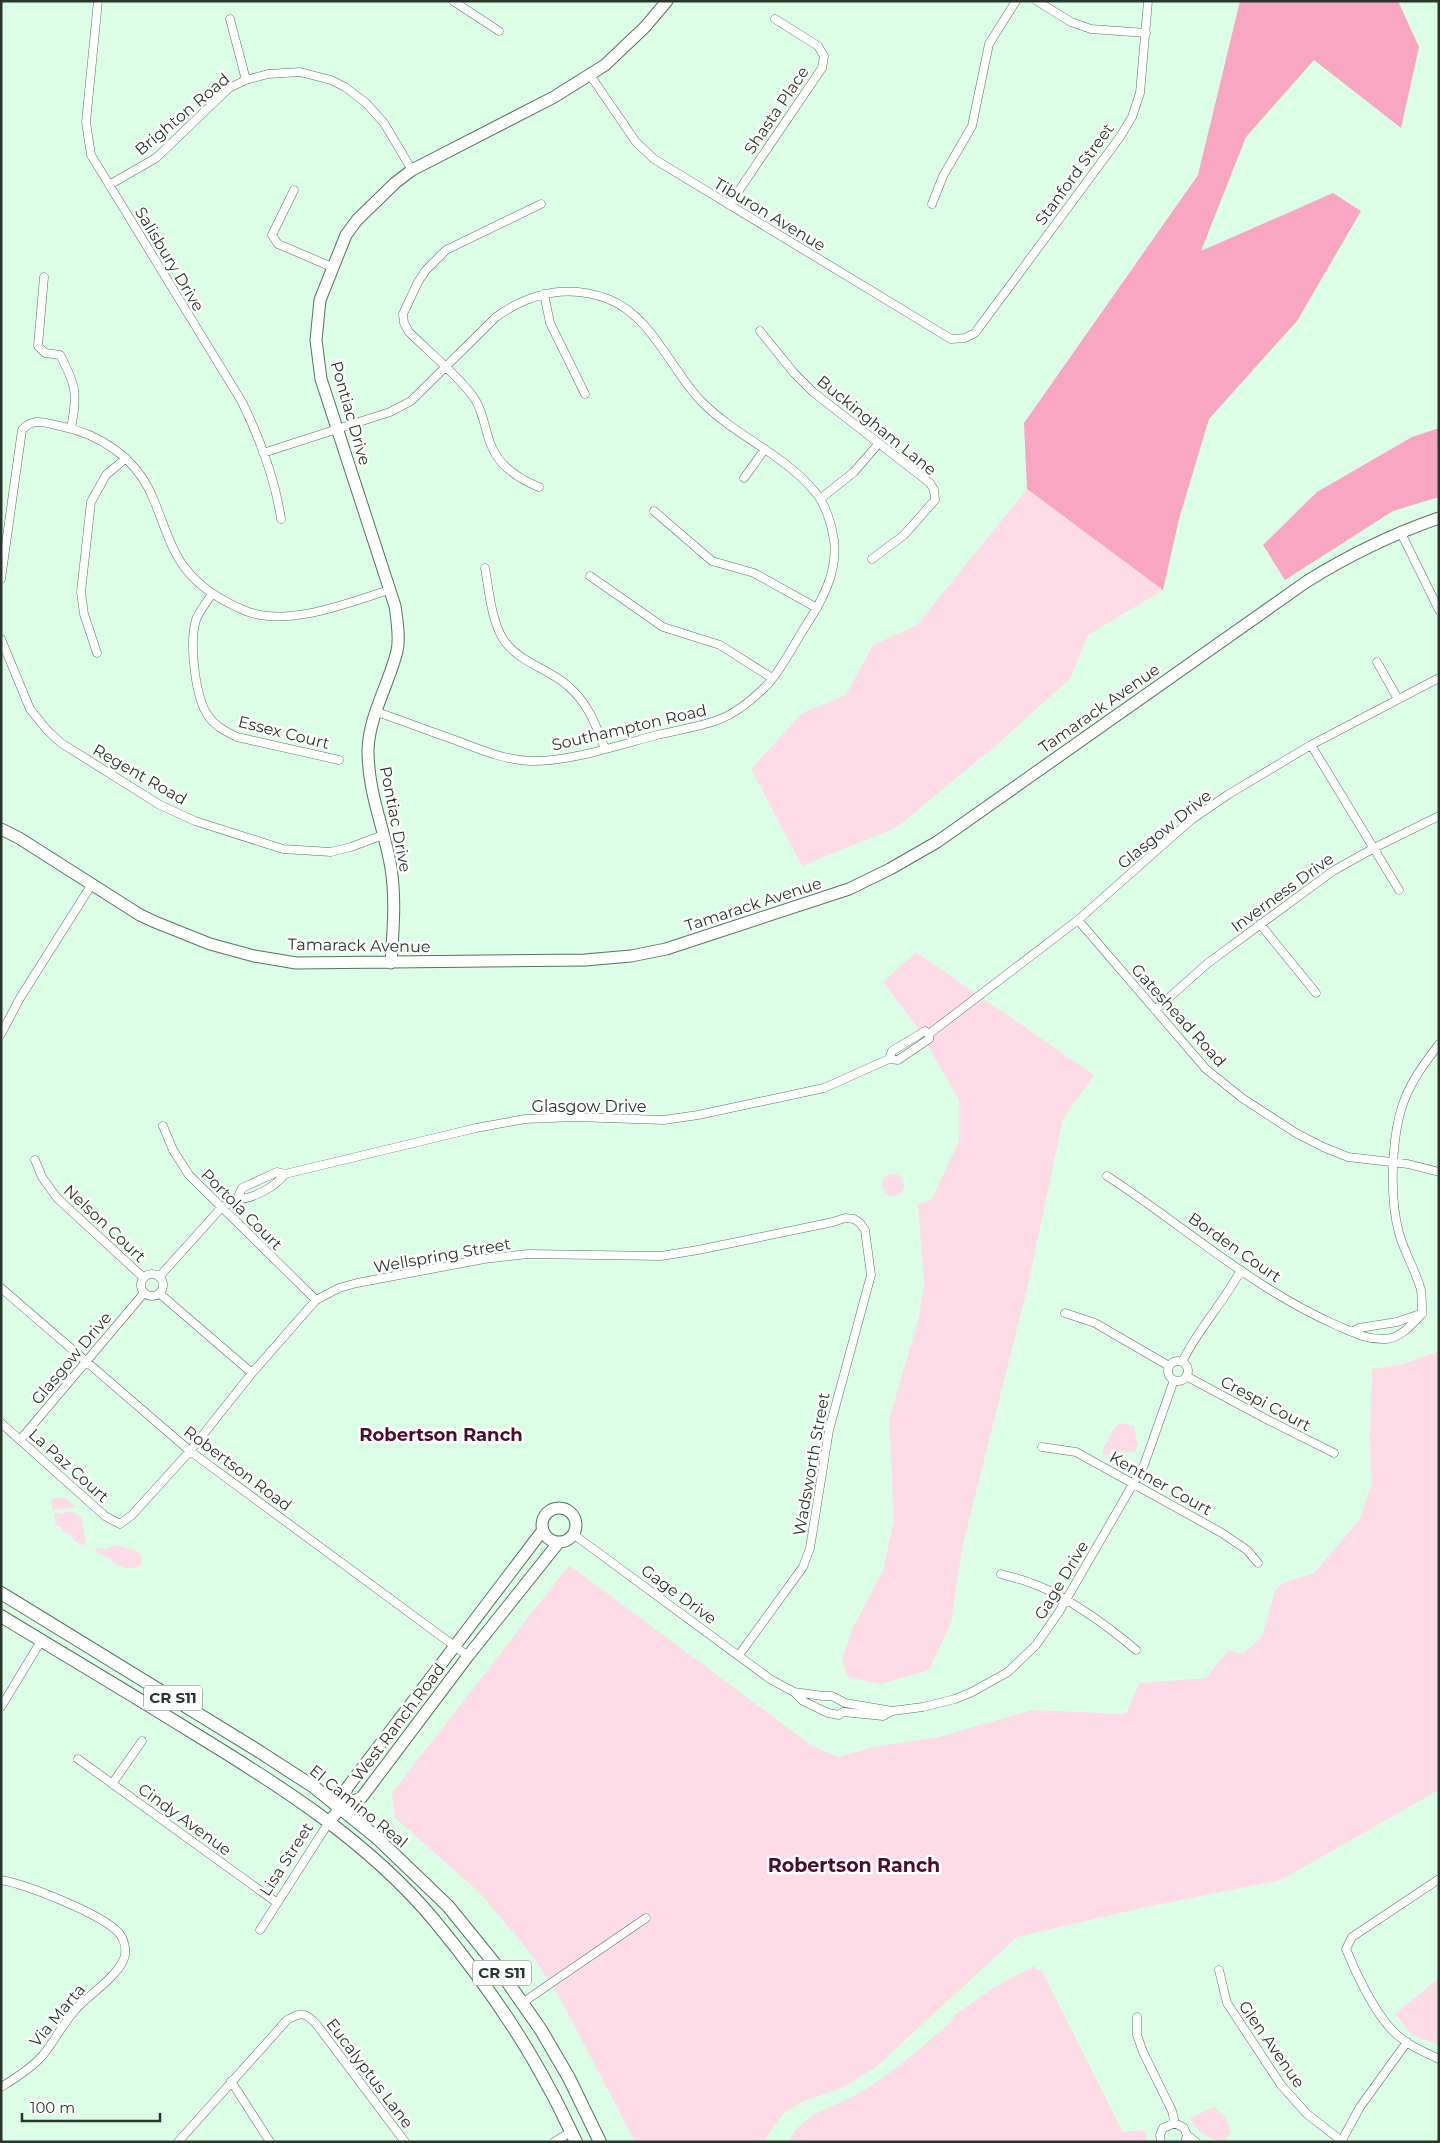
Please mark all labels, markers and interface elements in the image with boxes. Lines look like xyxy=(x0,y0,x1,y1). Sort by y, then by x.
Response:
street label: Shasta Place xyxy=(740,63,813,158)
street label: Brighton Road xyxy=(131,69,233,159)
street label: Stanford Street xyxy=(1031,119,1118,229)
street label: Tiburon Avenue xyxy=(711,174,829,255)
street label: Salisbury Drive xyxy=(131,204,208,315)
street label: Pontiac Drive xyxy=(327,359,374,467)
street label: Buckingham Lane xyxy=(813,371,940,479)
street label: Tamarack Avenue xyxy=(1035,660,1163,757)
street label: Southampton Road xyxy=(550,700,708,755)
street label: Essex Court xyxy=(236,712,332,753)
street label: Regent Road xyxy=(89,740,190,809)
street label: Pontiac Drive xyxy=(376,765,415,874)
street label: Glasgow Drive xyxy=(1114,786,1215,873)
street label: Inverness Drive xyxy=(1227,849,1337,936)
street label: Tamarack Avenue xyxy=(682,873,824,936)
street label: Tamarack Avenue xyxy=(287,935,431,956)
street label: Gateshead Road xyxy=(1127,960,1230,1071)
street label: Glasgow Drive xyxy=(532,1097,646,1116)
street label: Portola Court xyxy=(197,1165,287,1254)
street label: Nelson Court xyxy=(60,1181,150,1266)
street label: Borden Court xyxy=(1185,1208,1285,1287)
street label: Wellspring Street xyxy=(372,1234,513,1277)
street label: Glasgow Drive xyxy=(27,1308,116,1408)
street label: Crespi Court xyxy=(1217,1372,1315,1435)
street label: Wadsworth Street xyxy=(790,1390,834,1537)
street label: Robertson Road xyxy=(180,1422,295,1515)
district label: Robertson Ranch xyxy=(359,1424,523,1446)
street label: La Paz Court xyxy=(25,1425,113,1507)
street label: Kentner Court xyxy=(1106,1447,1216,1520)
street label: Gage Drive xyxy=(1030,1537,1092,1623)
street label: Gage Drive xyxy=(637,1561,720,1628)
street label: West Ranch Road xyxy=(348,1660,449,1785)
road number: CR S11 xyxy=(144,1686,202,1710)
street label: El Camino Real xyxy=(306,1761,412,1852)
street label: Cindy Avenue xyxy=(134,1779,235,1860)
street label: Lisa Street xyxy=(256,1819,317,1899)
district label: Robertson Ranch xyxy=(768,1854,940,1877)
road number: CR S11 xyxy=(473,1960,531,1986)
street label: Via Marta xyxy=(26,1980,89,2050)
street label: Glen Avenue xyxy=(1235,1997,1309,2091)
street label: Eucalyptus Lane xyxy=(322,2015,417,2132)
scale bar xyxy=(22,2090,160,2122)
text: 100 m xyxy=(30,2098,75,2117)

